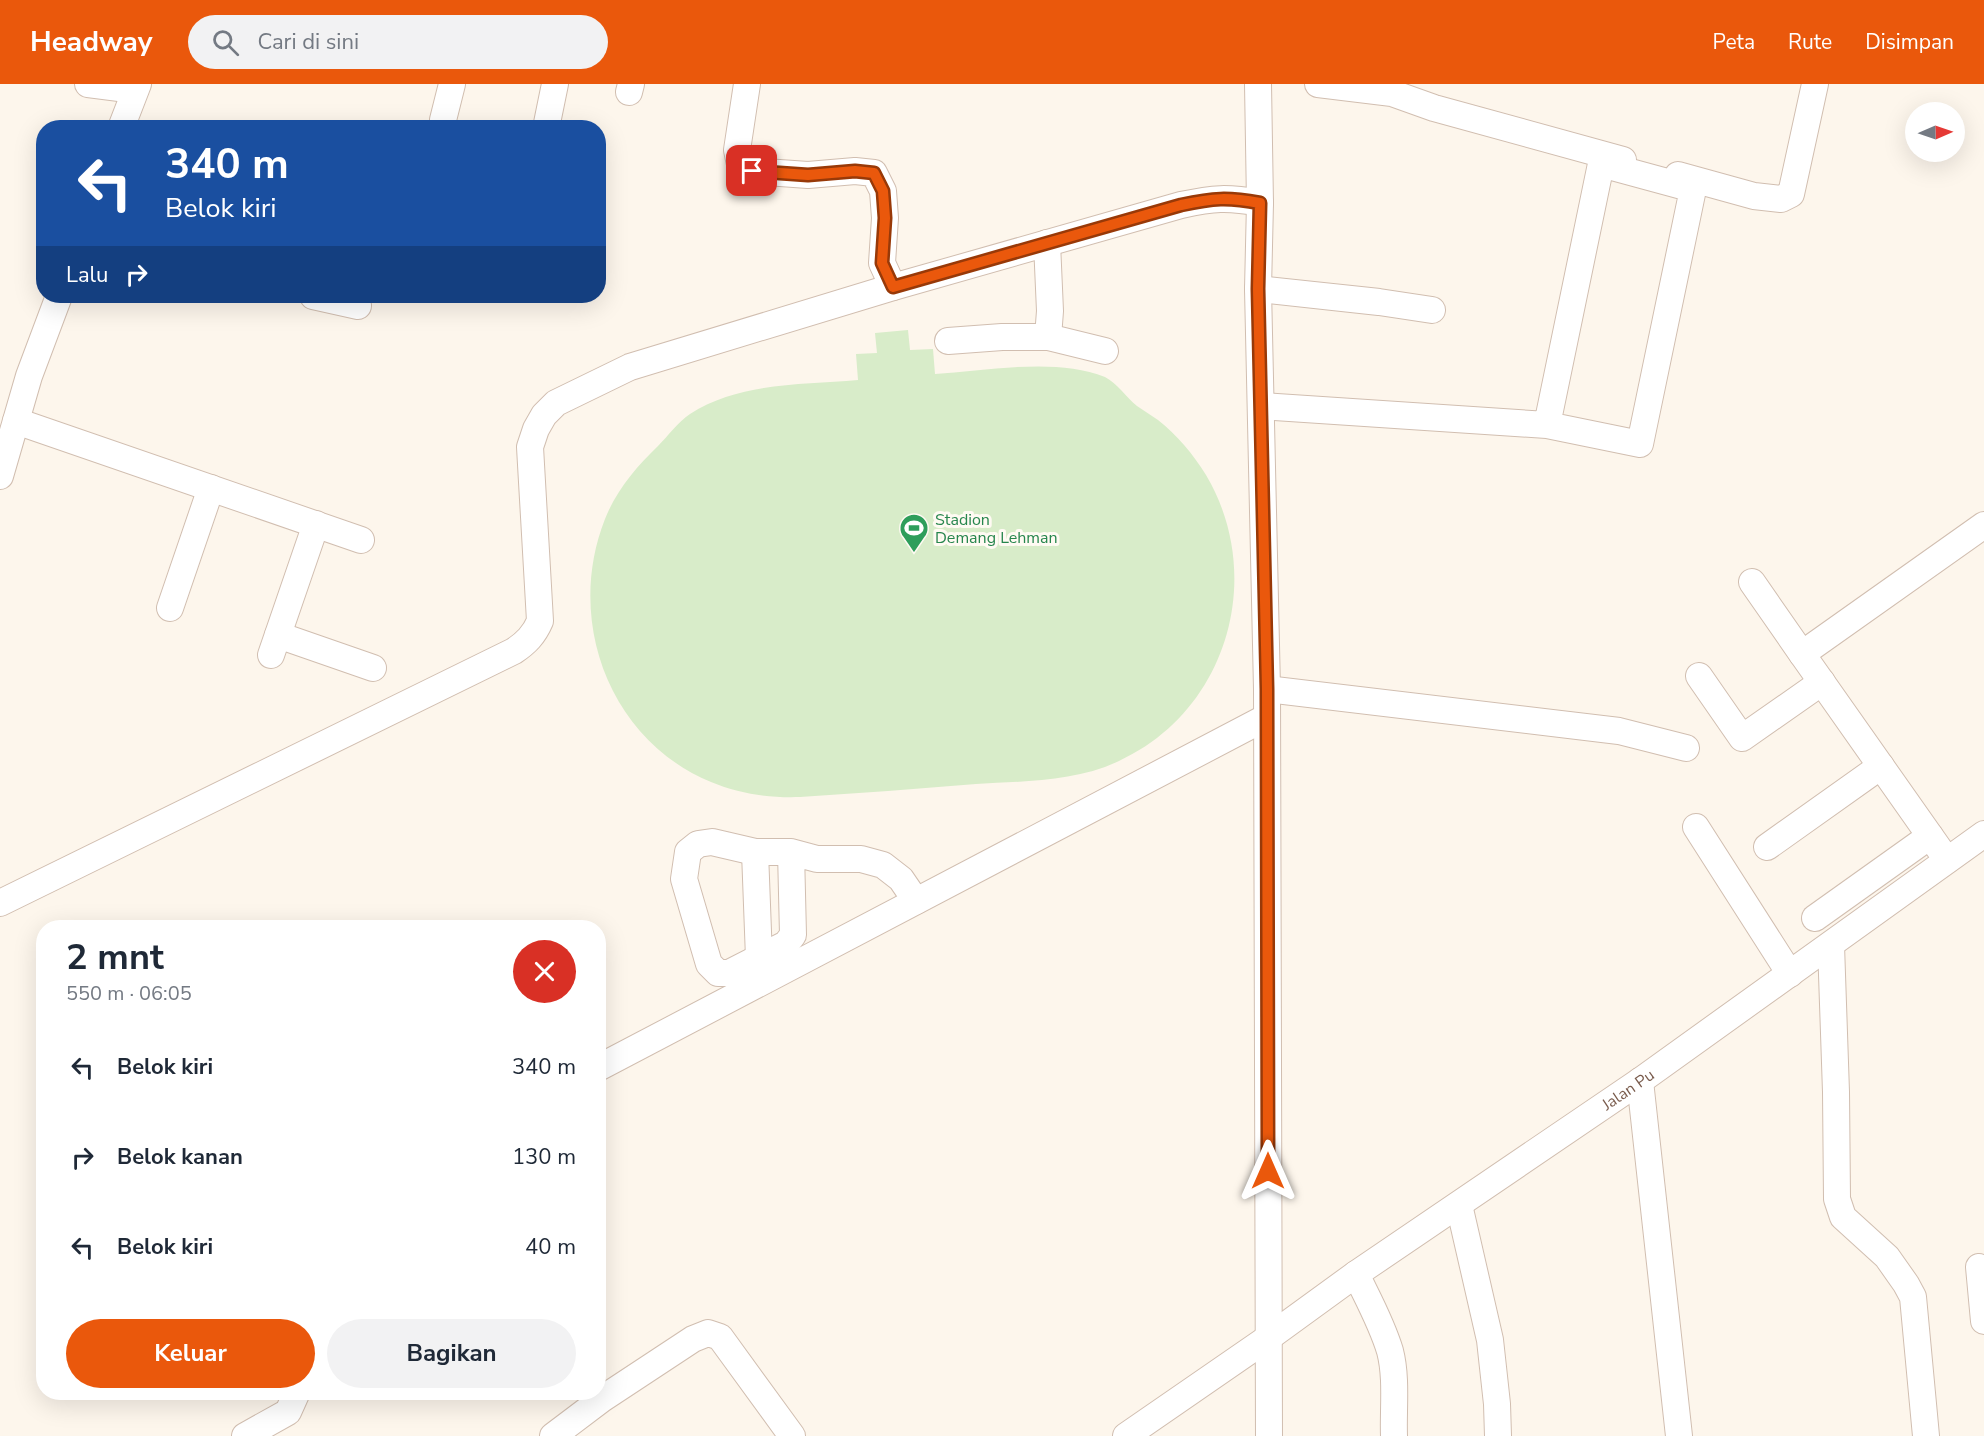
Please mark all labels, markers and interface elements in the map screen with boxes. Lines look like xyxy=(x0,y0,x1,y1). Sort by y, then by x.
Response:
search box xyxy=(188,15,608,69)
text: Headway xyxy=(30,23,152,61)
icon: search xyxy=(209,26,242,59)
text: Cari di sini xyxy=(257,27,359,57)
text: Peta xyxy=(1713,28,1755,56)
text: Rute xyxy=(1788,28,1832,56)
text: Disimpan xyxy=(1865,28,1954,56)
north arrow xyxy=(1905,102,1965,162)
map controls xyxy=(1905,102,1965,162)
text: 340 m xyxy=(165,136,289,193)
icon: left xyxy=(66,144,144,222)
pin xyxy=(726,145,777,196)
icon: arrive xyxy=(735,154,768,187)
text: Belok kiri xyxy=(165,190,277,227)
icon: right xyxy=(120,258,153,291)
text: Lalu xyxy=(66,260,108,290)
place label: Stadion Demang Lehman xyxy=(935,509,1058,549)
sports icon: Stadion Demang Lehman xyxy=(898,512,930,554)
text: 2 mnt xyxy=(66,933,164,982)
button: close xyxy=(513,940,576,1003)
text: 550 m · 06:05 xyxy=(66,980,192,1007)
icon: left xyxy=(66,1051,99,1084)
text: Belok kiri xyxy=(117,1052,213,1082)
text: 340 m xyxy=(512,1052,576,1082)
street label: Jalan Pu xyxy=(1597,1064,1659,1116)
position arrow xyxy=(1236,1139,1300,1203)
icon: right xyxy=(66,1141,99,1174)
text: Belok kanan xyxy=(117,1142,243,1172)
text: 130 m xyxy=(512,1142,576,1172)
icon: left xyxy=(66,1231,99,1264)
text: Belok kiri xyxy=(117,1232,213,1262)
text: 40 m xyxy=(525,1232,576,1262)
button: Keluar xyxy=(66,1319,315,1388)
button: Bagikan xyxy=(327,1319,576,1388)

